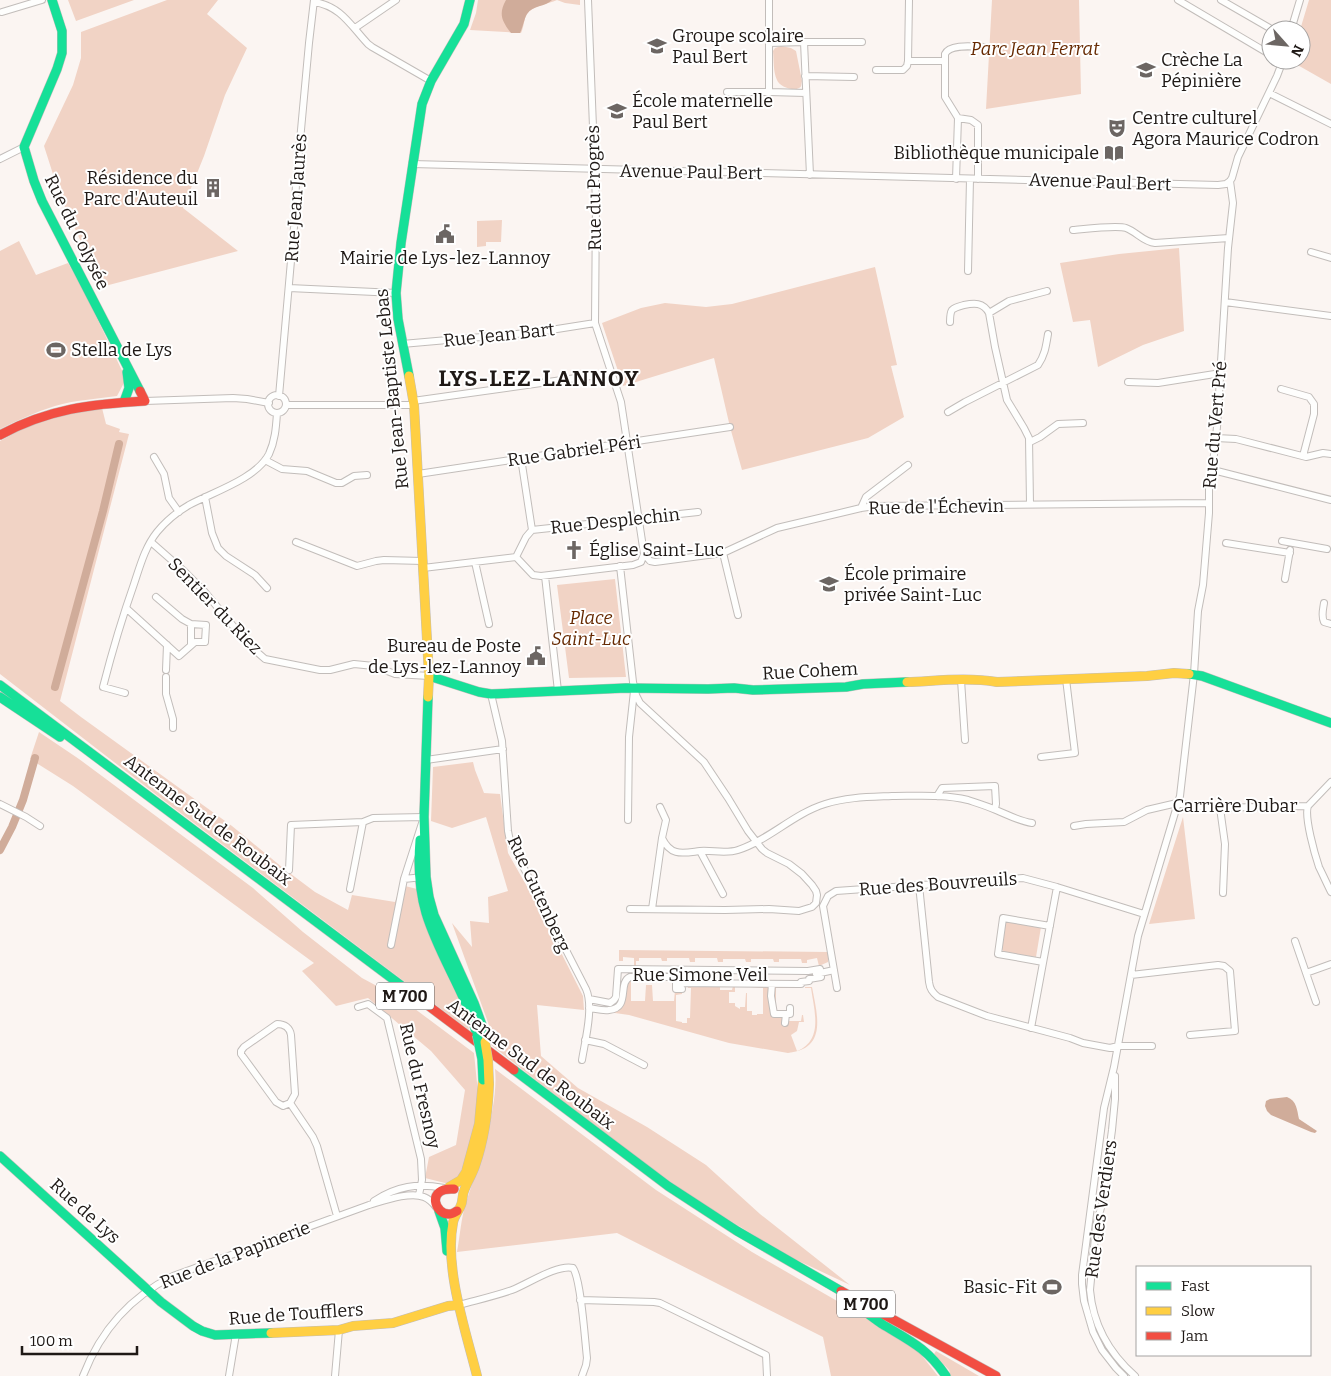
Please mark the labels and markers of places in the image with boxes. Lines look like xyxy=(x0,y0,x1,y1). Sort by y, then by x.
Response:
place label: Groupe scolaire Paul Bert xyxy=(672,25,804,68)
school or university icon: Groupe scolaire Paul Bert xyxy=(646,35,668,57)
place label: Crèche La Pépinière xyxy=(1161,49,1243,92)
school or university icon: Crèche La Pépinière xyxy=(1135,59,1157,81)
place label: École maternelle Paul Bert xyxy=(632,89,773,133)
school or university icon: École maternelle Paul Bert xyxy=(606,100,628,122)
place label: Centre culturel Agora Maurice Codron xyxy=(1132,107,1319,150)
theatre icon: Centre culturel Agora Maurice Codron xyxy=(1106,117,1128,139)
place label: Bibliothèque municipale xyxy=(894,142,1099,164)
library icon: Bibliothèque municipale xyxy=(1103,142,1125,164)
place label: Résidence du Parc d'Auteuil xyxy=(84,167,198,210)
building icon: Résidence du Parc d'Auteuil xyxy=(202,177,224,199)
public building icon: Mairie de Lys-lez-Lannoy xyxy=(434,223,456,245)
place label: Mairie de Lys-lez-Lannoy xyxy=(340,247,551,269)
sports icon: Stella de Lys xyxy=(45,339,67,361)
place label: Stella de Lys xyxy=(71,339,172,361)
place label: Église Saint-Luc xyxy=(589,538,724,561)
church icon: Église Saint-Luc xyxy=(563,539,585,561)
place label: École primaire privée Saint-Luc xyxy=(844,562,982,606)
school or university icon: École primaire privée Saint-Luc xyxy=(818,573,840,595)
place label: Bureau de Poste de Lys-lez-Lannoy xyxy=(368,635,521,678)
public building icon: Bureau de Poste de Lys-lez-Lannoy xyxy=(525,645,547,667)
place label: Basic-Fit xyxy=(963,1276,1037,1298)
sports icon: Basic-Fit xyxy=(1041,1276,1063,1298)

